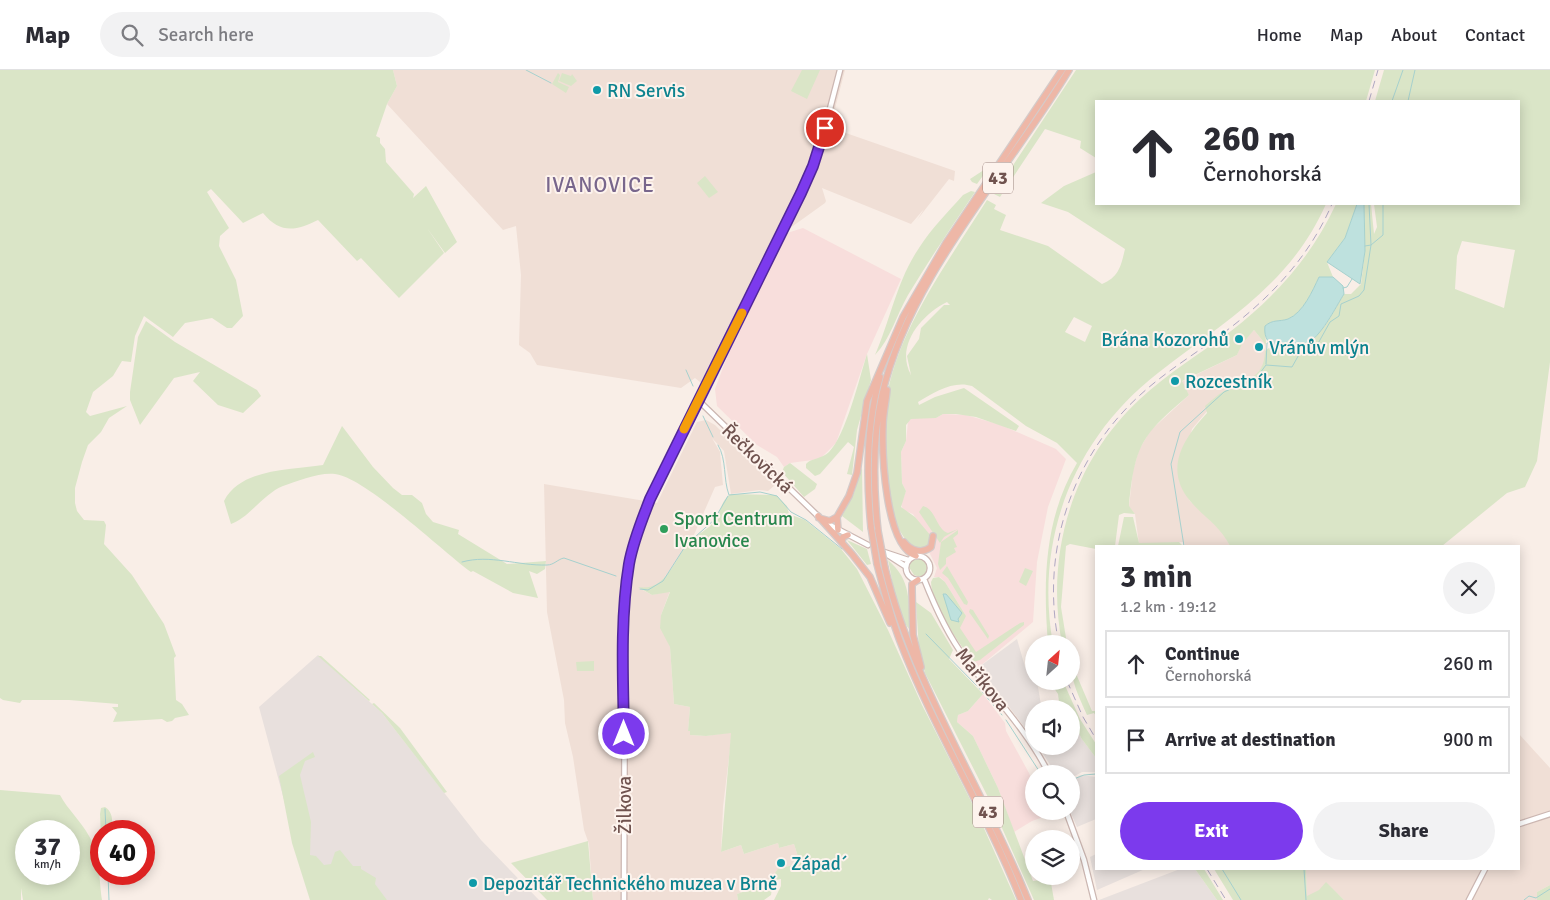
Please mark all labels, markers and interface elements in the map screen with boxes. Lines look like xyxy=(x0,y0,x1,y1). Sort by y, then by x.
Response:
search box xyxy=(100,12,450,57)
text: Map xyxy=(25,20,70,50)
icon: search xyxy=(118,21,146,49)
text: Search here xyxy=(158,23,254,47)
text: Home xyxy=(1257,24,1302,46)
text: Map xyxy=(1330,24,1363,46)
text: About xyxy=(1391,24,1437,46)
text: Contact xyxy=(1465,24,1525,46)
place label: RN Servis xyxy=(607,79,685,103)
marker: RN Servis xyxy=(591,84,603,96)
pin xyxy=(804,107,846,149)
icon: arrive xyxy=(811,114,839,142)
text: 260 m xyxy=(1203,117,1296,160)
icon: ahead xyxy=(1120,120,1185,185)
text: Černohorská xyxy=(1203,160,1322,187)
road number: 43 xyxy=(983,162,1013,194)
district label: IVANOVICE xyxy=(545,172,655,198)
place label: Brána Kozorohů xyxy=(1101,328,1229,352)
marker: Brána Kozorohů xyxy=(1233,333,1245,345)
place label: Vránův mlýn xyxy=(1269,336,1369,360)
marker: Vránův mlýn xyxy=(1253,341,1265,353)
place label: Rozcestník xyxy=(1185,370,1273,394)
marker: Rozcestník xyxy=(1169,375,1181,387)
street label: Řečkovická xyxy=(717,419,798,499)
place label: Sport Centrum Ivanovice xyxy=(674,507,793,553)
marker: Sport Centrum Ivanovice xyxy=(658,523,670,535)
text: 3 min xyxy=(1120,559,1192,596)
button: close xyxy=(1443,562,1495,614)
text: 1.2 km · 19:12 xyxy=(1120,597,1217,617)
north arrow xyxy=(1025,635,1080,690)
map controls xyxy=(1025,635,1080,885)
text: Continue xyxy=(1165,642,1240,666)
street label: Maříkova xyxy=(950,643,1015,716)
icon: ahead xyxy=(1122,650,1150,678)
text: 260 m xyxy=(1443,652,1493,676)
text: Černohorská xyxy=(1165,666,1252,686)
button: sound xyxy=(1025,700,1080,755)
position arrow xyxy=(597,707,649,759)
icon: arrive xyxy=(1122,726,1150,754)
text: Arrive at destination xyxy=(1165,728,1336,752)
text: 900 m xyxy=(1443,728,1493,752)
button: search xyxy=(1025,765,1080,820)
street label: Žilkova xyxy=(613,776,637,834)
road number: 43 xyxy=(973,796,1003,828)
button: Exit xyxy=(1120,802,1303,860)
button: Share xyxy=(1313,802,1495,860)
speed limit sign: 40 xyxy=(90,820,155,885)
button: layers xyxy=(1025,830,1080,885)
text: 37 xyxy=(34,831,61,862)
place label: Západ´ xyxy=(791,852,848,876)
text: km/h xyxy=(34,857,61,872)
marker: Západ´ xyxy=(775,857,787,869)
place label: Depozitář Technického muzea v Brně xyxy=(483,872,778,896)
marker: Depozitář Technického muzea v Brně xyxy=(467,877,479,889)

